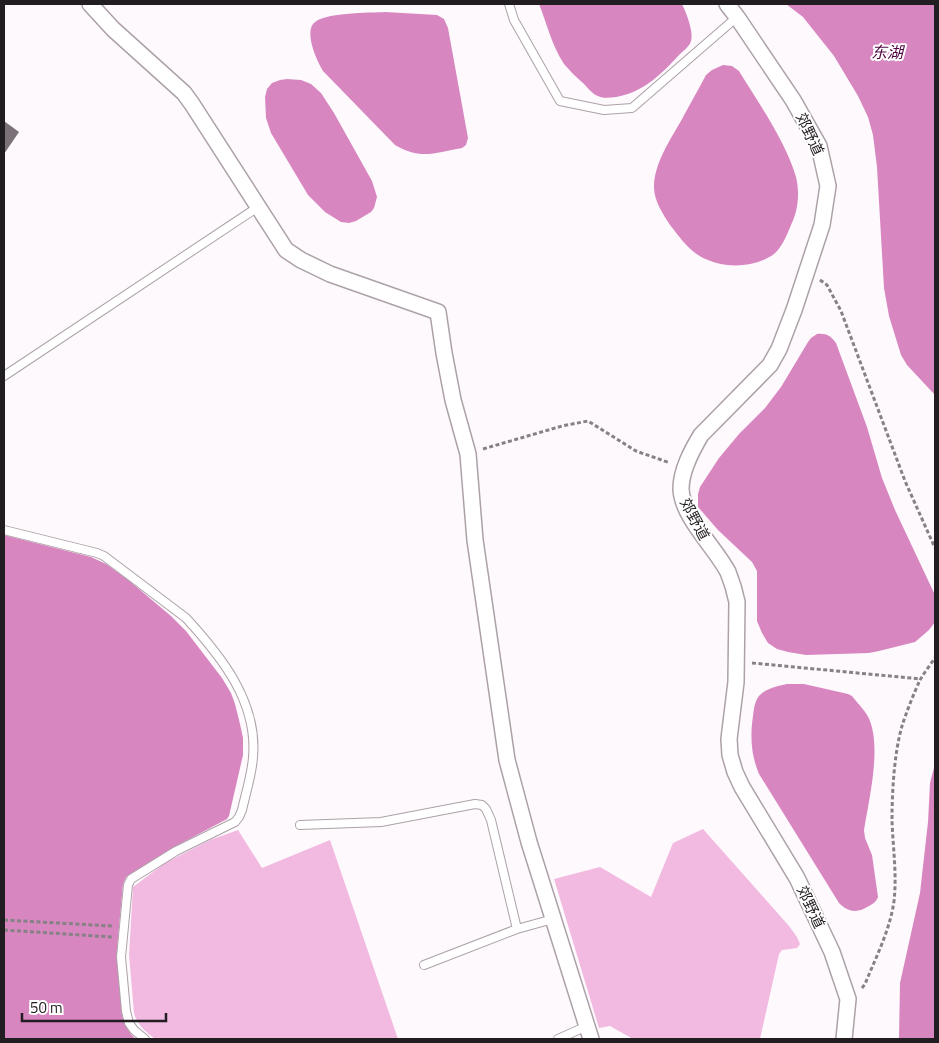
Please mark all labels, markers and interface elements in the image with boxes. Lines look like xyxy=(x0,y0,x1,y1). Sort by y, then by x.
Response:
water label: 东湖 xyxy=(871,40,906,64)
street label: 郊野道 xyxy=(790,109,830,159)
street label: 郊野道 xyxy=(674,494,716,544)
street label: 郊野道 xyxy=(791,882,831,932)
scale bar xyxy=(22,990,166,1022)
text: 50 m xyxy=(30,996,63,1019)

